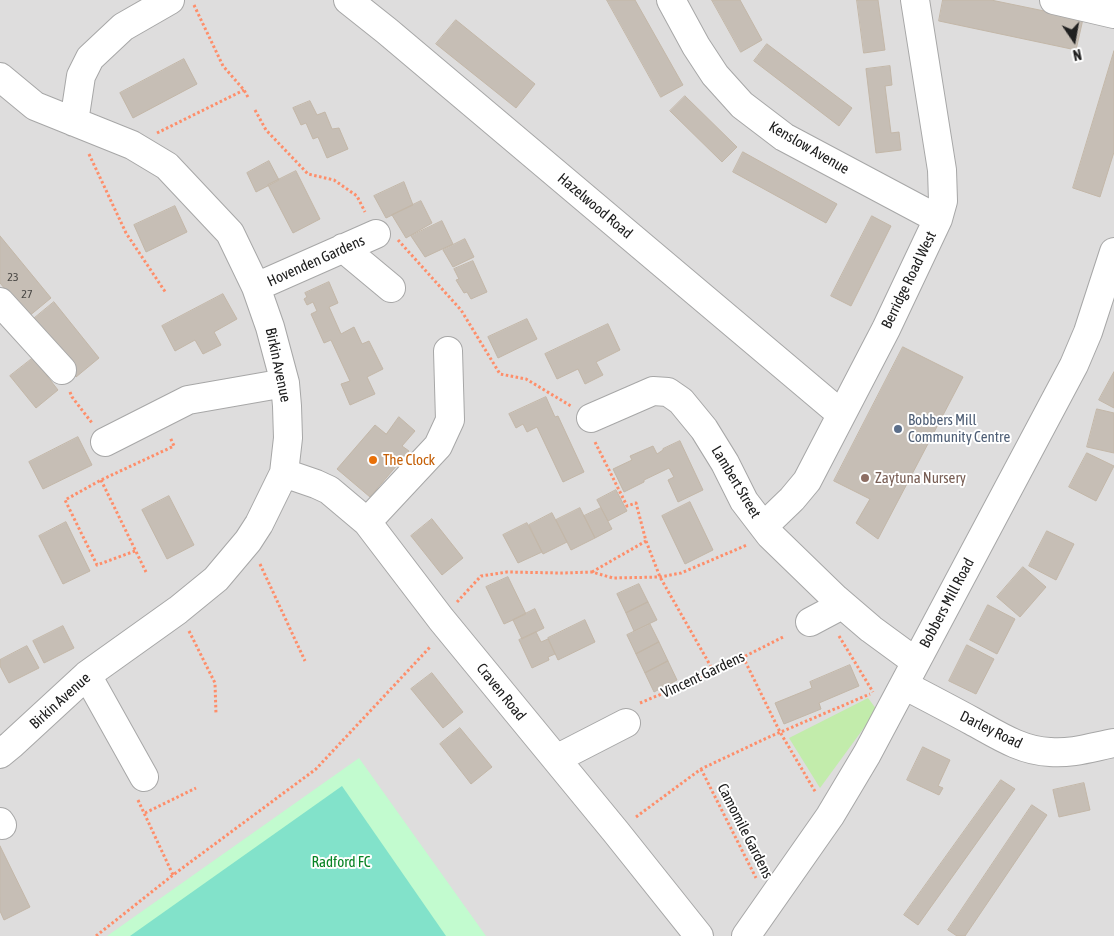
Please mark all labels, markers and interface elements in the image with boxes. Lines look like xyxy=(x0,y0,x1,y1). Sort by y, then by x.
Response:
north arrow xyxy=(1049,15,1099,65)
text: N xyxy=(1071,46,1083,63)
street label: Kenslow Avenue xyxy=(766,118,852,178)
street label: Hazelwood Road xyxy=(554,169,636,243)
street label: Berridge Road West xyxy=(878,228,940,332)
street label: Hovenden Gardens xyxy=(264,231,368,291)
house number: 23 xyxy=(7,270,19,284)
house number: 27 xyxy=(21,287,33,301)
street label: Birkin Avenue xyxy=(261,326,295,404)
place label: Bobbers Mill Community Centre xyxy=(908,411,1010,446)
marker: Bobbers Mill Community Centre xyxy=(892,423,904,435)
street label: Lambert Street xyxy=(707,443,765,521)
place label: The Clock xyxy=(383,451,435,469)
marker: The Clock xyxy=(367,454,379,466)
place label: Zaytuna Nursery xyxy=(875,469,966,487)
marker: Zaytuna Nursery xyxy=(859,472,871,484)
street label: Bobbers Mill Road xyxy=(916,555,978,651)
street label: Vincent Gardens xyxy=(658,648,748,702)
street label: Craven Road xyxy=(472,660,530,724)
street label: Birkin Avenue xyxy=(26,669,94,733)
street label: Darley Road xyxy=(957,707,1025,753)
street label: Camomile Gardens xyxy=(713,780,777,882)
park label: Radford FC xyxy=(311,853,371,871)

